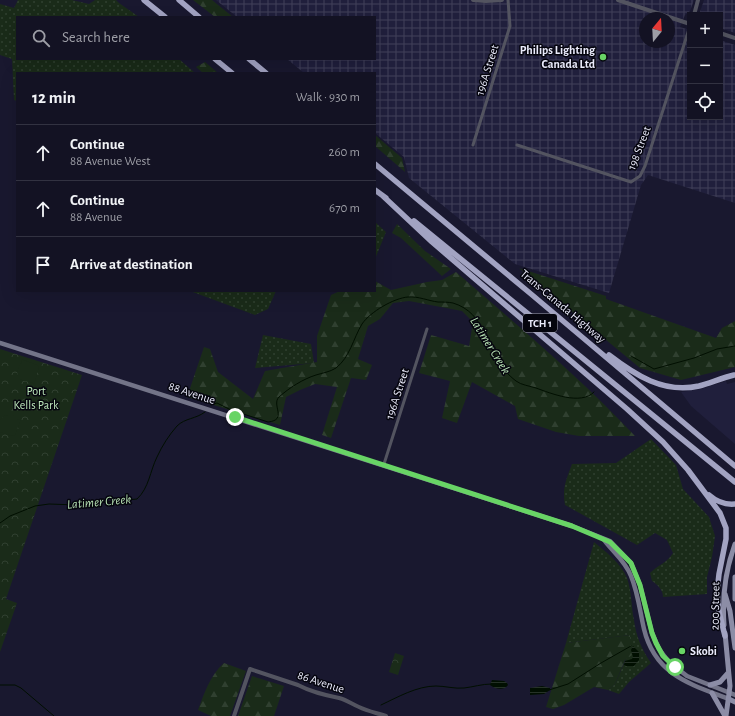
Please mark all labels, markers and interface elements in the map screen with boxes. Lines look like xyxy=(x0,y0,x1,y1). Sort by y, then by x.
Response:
north arrow xyxy=(639,12,675,48)
map controls xyxy=(687,12,723,120)
button: + xyxy=(687,12,723,48)
search box xyxy=(16,16,376,60)
icon: search xyxy=(30,27,52,49)
text: Search here xyxy=(62,30,130,45)
street label: 196A Street xyxy=(474,43,500,97)
place label: Philips Lighting Canada Ltd xyxy=(520,44,596,70)
button: − xyxy=(687,48,723,84)
marker: Philips Lighting Canada Ltd xyxy=(598,52,608,62)
button: locate xyxy=(687,84,723,120)
text: 12 min xyxy=(32,89,76,106)
text: Walk · 930 m xyxy=(296,91,360,104)
street label: 198 Street xyxy=(625,124,653,171)
text: Continue xyxy=(70,137,125,152)
icon: ahead xyxy=(32,142,54,164)
text: 260 m xyxy=(329,146,360,159)
text: 88 Avenue West xyxy=(70,155,151,168)
text: Continue xyxy=(70,193,125,208)
icon: ahead xyxy=(32,198,54,220)
text: 670 m xyxy=(329,202,360,215)
text: 88 Avenue xyxy=(70,211,122,224)
icon: arrive xyxy=(32,254,54,276)
text: Arrive at destination xyxy=(70,257,193,272)
street label: Trans-Canada Highway xyxy=(517,267,608,346)
road number: TCH 1 xyxy=(523,314,557,332)
water label: Latimer Creek xyxy=(467,315,512,377)
street label: 196A Street xyxy=(383,367,411,421)
street label: 88 Avenue xyxy=(167,380,217,406)
park label: Port Kells Park xyxy=(14,385,59,411)
route end xyxy=(226,408,244,426)
water label: Latimer Creek xyxy=(66,493,132,512)
street label: 200 Street xyxy=(709,582,721,630)
place label: Skobi xyxy=(690,645,717,657)
marker: Skobi xyxy=(677,646,687,656)
route start xyxy=(666,658,684,676)
street label: 86 Avenue xyxy=(296,669,346,695)

